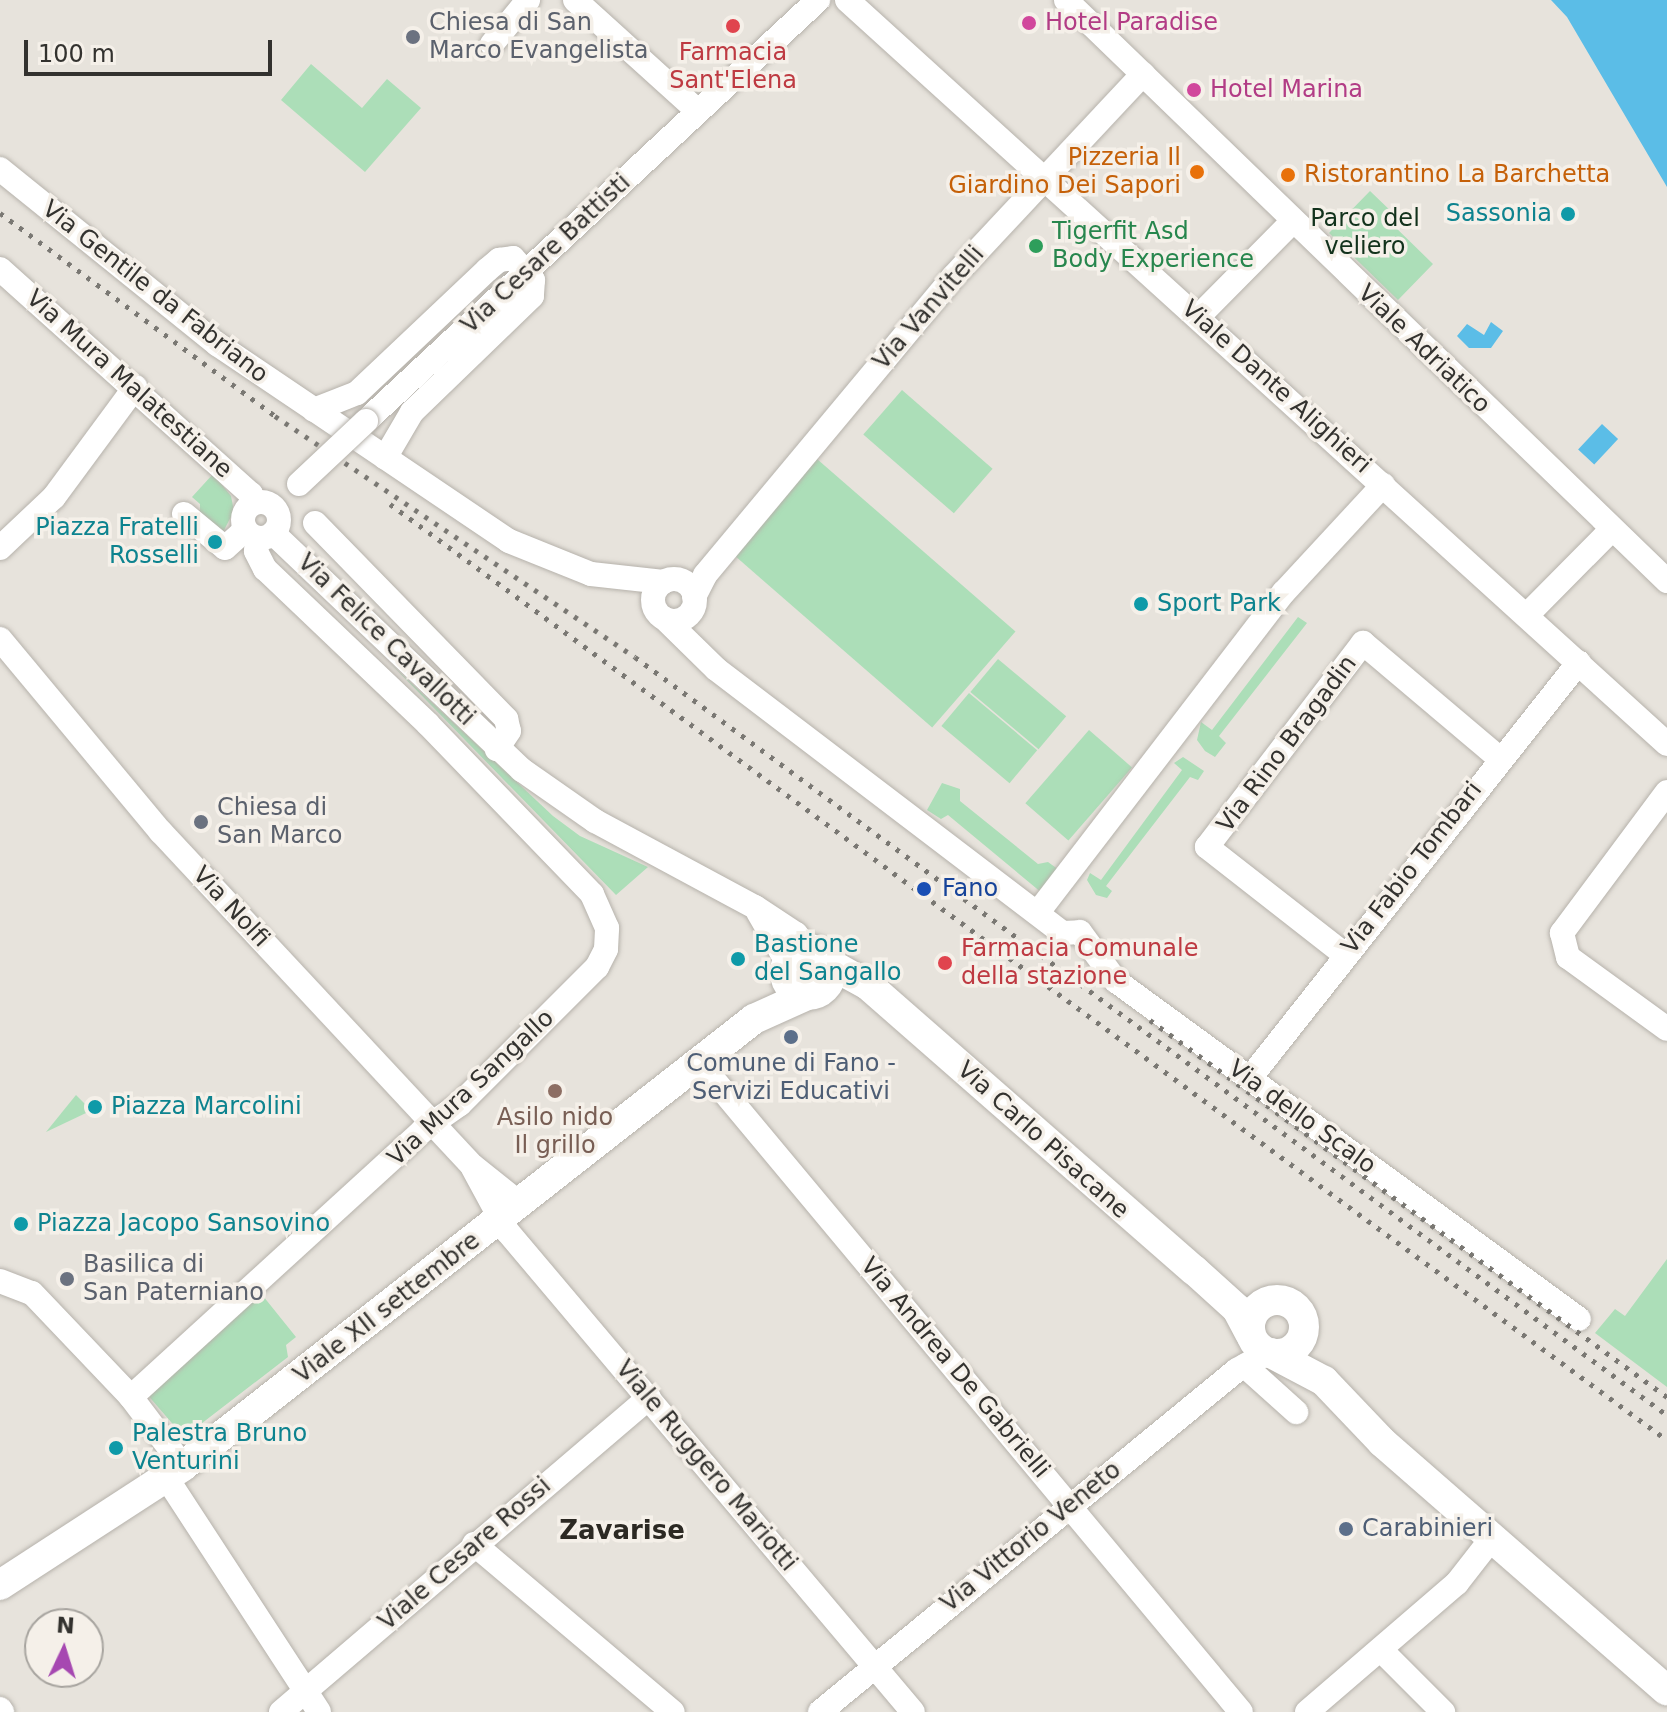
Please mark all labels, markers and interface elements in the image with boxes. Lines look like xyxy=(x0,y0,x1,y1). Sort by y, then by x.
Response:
place label: Chiesa di San Marco Evangelista xyxy=(429,9,649,65)
place label: Hotel Paradise xyxy=(1045,9,1218,37)
marker: Hotel Paradise xyxy=(1020,14,1038,32)
marker: Farmacia Sant'Elena xyxy=(724,17,742,35)
scale bar xyxy=(28,24,276,74)
marker: Chiesa di San Marco Evangelista xyxy=(404,28,422,46)
place label: Farmacia Sant'Elena xyxy=(669,39,797,95)
text: 100 m xyxy=(38,40,115,68)
place label: Hotel Marina xyxy=(1210,76,1363,104)
marker: Hotel Marina xyxy=(1185,81,1203,99)
place label: Pizzeria Il Giardino Dei Sapori xyxy=(948,144,1181,200)
place label: Ristorantino La Barchetta xyxy=(1304,161,1610,189)
marker: Pizzeria Il Giardino Dei Sapori xyxy=(1188,163,1206,181)
marker: Ristorantino La Barchetta xyxy=(1279,166,1297,184)
street label: Via Cesare Battisti xyxy=(456,168,636,340)
street label: Via Gentile da Fabriano xyxy=(36,195,274,389)
place label: Sassonia xyxy=(1446,200,1552,228)
park label: Parco del veliero xyxy=(1310,205,1420,261)
marker: Sassonia xyxy=(1559,205,1577,223)
place label: Tigerfit Asd Body Experience xyxy=(1052,218,1254,274)
marker: Tigerfit Asd Body Experience xyxy=(1027,237,1045,255)
street label: Via Vanvitelli xyxy=(867,240,991,376)
street label: Viale Adriatico xyxy=(1352,279,1496,419)
street label: Via Mura Malatestiane xyxy=(20,284,238,484)
street label: Viale Dante Alighieri xyxy=(1175,294,1377,480)
place label: Piazza Fratelli Rosselli xyxy=(35,514,199,570)
marker: Piazza Fratelli Rosselli xyxy=(206,533,224,551)
street label: Via Felice Cavallotti xyxy=(291,548,481,732)
place label: Sport Park xyxy=(1157,590,1281,618)
marker: Sport Park xyxy=(1132,595,1150,613)
street label: Via Rino Bragadin xyxy=(1211,650,1363,838)
street label: Via Fabio Tombari xyxy=(1336,776,1488,960)
place label: Chiesa di San Marco xyxy=(217,794,342,850)
marker: Chiesa di San Marco xyxy=(192,813,210,831)
street label: Via Nolfi xyxy=(187,861,275,953)
place label: Fano xyxy=(942,875,998,903)
marker: Fano xyxy=(913,878,935,900)
place label: Bastione del Sangallo xyxy=(754,931,901,987)
place label: Farmacia Comunale della stazione xyxy=(961,935,1198,991)
marker: Bastione del Sangallo xyxy=(729,950,747,968)
marker: Farmacia Comunale della stazione xyxy=(936,954,954,972)
street label: Via Mura Sangallo xyxy=(382,1004,560,1172)
marker: Comune di Fano - Servizi Educativi xyxy=(782,1028,800,1046)
place label: Comune di Fano - Servizi Educativi xyxy=(686,1050,896,1106)
street label: Via dello Scalo xyxy=(1223,1054,1381,1180)
street label: Via Carlo Pisacane xyxy=(951,1055,1135,1225)
marker: Asilo nido Il grillo xyxy=(546,1082,564,1100)
place label: Piazza Marcolini xyxy=(111,1093,302,1121)
marker: Piazza Marcolini xyxy=(86,1098,104,1116)
place label: Asilo nido Il grillo xyxy=(497,1104,613,1160)
place label: Piazza Jacopo Sansovino xyxy=(37,1210,330,1238)
marker: Piazza Jacopo Sansovino xyxy=(12,1215,30,1233)
street label: Viale XII settembre xyxy=(288,1226,486,1390)
place label: Basilica di San Paterniano xyxy=(83,1251,264,1307)
street label: Via Andrea De Gabrielli xyxy=(854,1252,1056,1484)
marker: Basilica di San Paterniano xyxy=(58,1270,76,1288)
street label: Viale Ruggero Mariotti xyxy=(609,1355,803,1577)
place label: Palestra Bruno Venturini xyxy=(132,1420,307,1476)
marker: Palestra Bruno Venturini xyxy=(107,1439,125,1457)
street label: Via Vittorio Veneto xyxy=(935,1456,1127,1618)
street label: Viale Cesare Rossi xyxy=(373,1471,557,1637)
district label: Zavarise xyxy=(559,1515,685,1547)
place label: Carabinieri xyxy=(1362,1515,1493,1543)
marker: Carabinieri xyxy=(1337,1520,1355,1538)
north arrow xyxy=(24,1608,104,1688)
text: N xyxy=(56,1612,76,1639)

